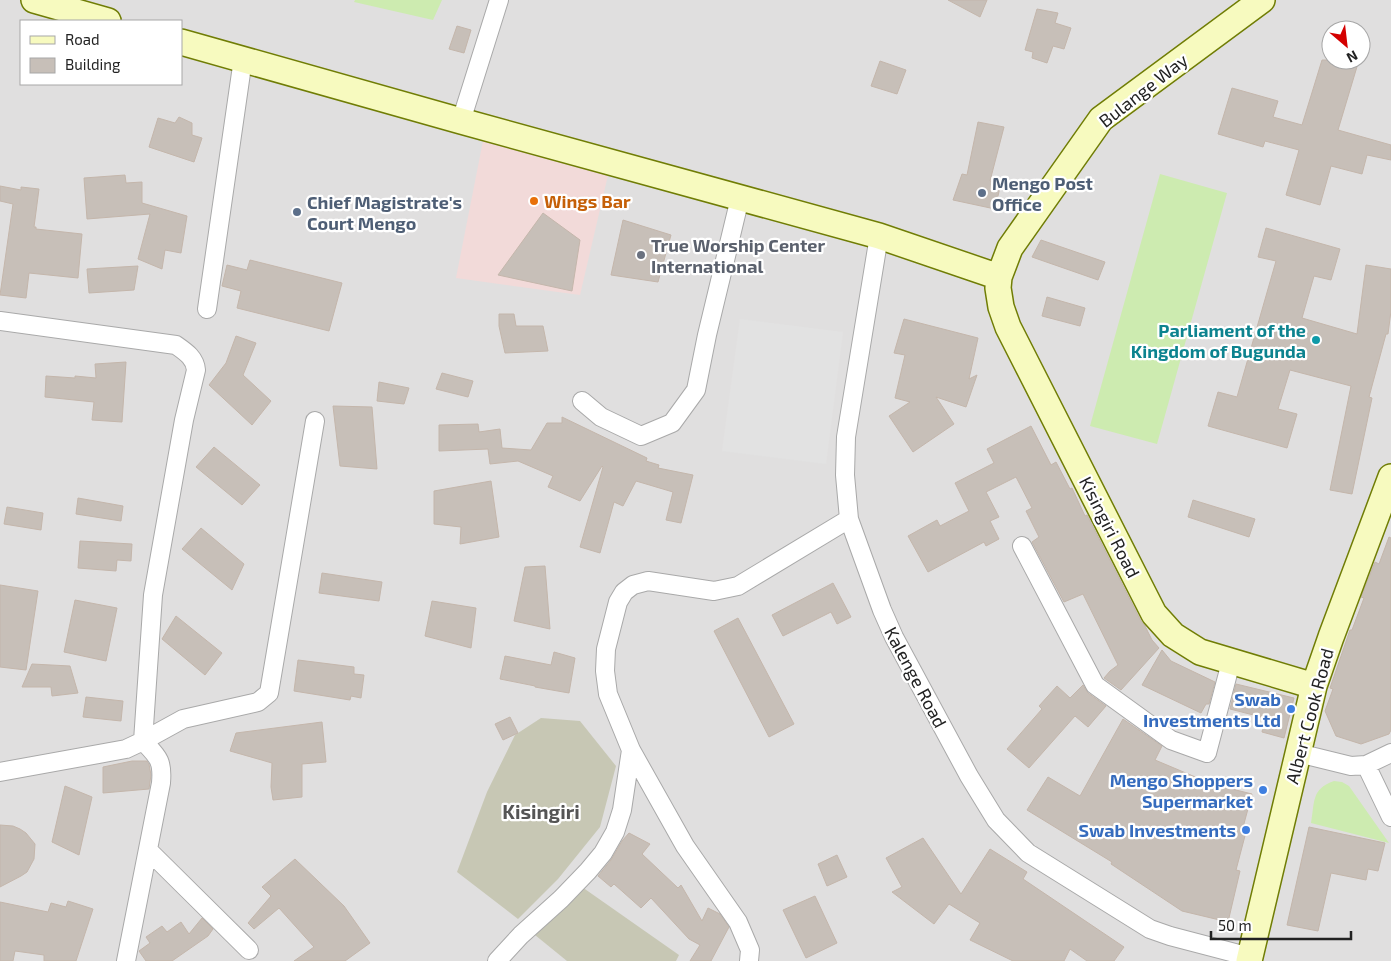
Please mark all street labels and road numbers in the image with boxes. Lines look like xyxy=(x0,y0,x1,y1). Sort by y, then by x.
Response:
street label: Bulange Way xyxy=(1094,48,1192,132)
street label: Kisingiri Road xyxy=(1075,473,1145,581)
street label: Kalenge Road xyxy=(880,623,952,731)
street label: Albert Cook Road xyxy=(1280,646,1338,786)

